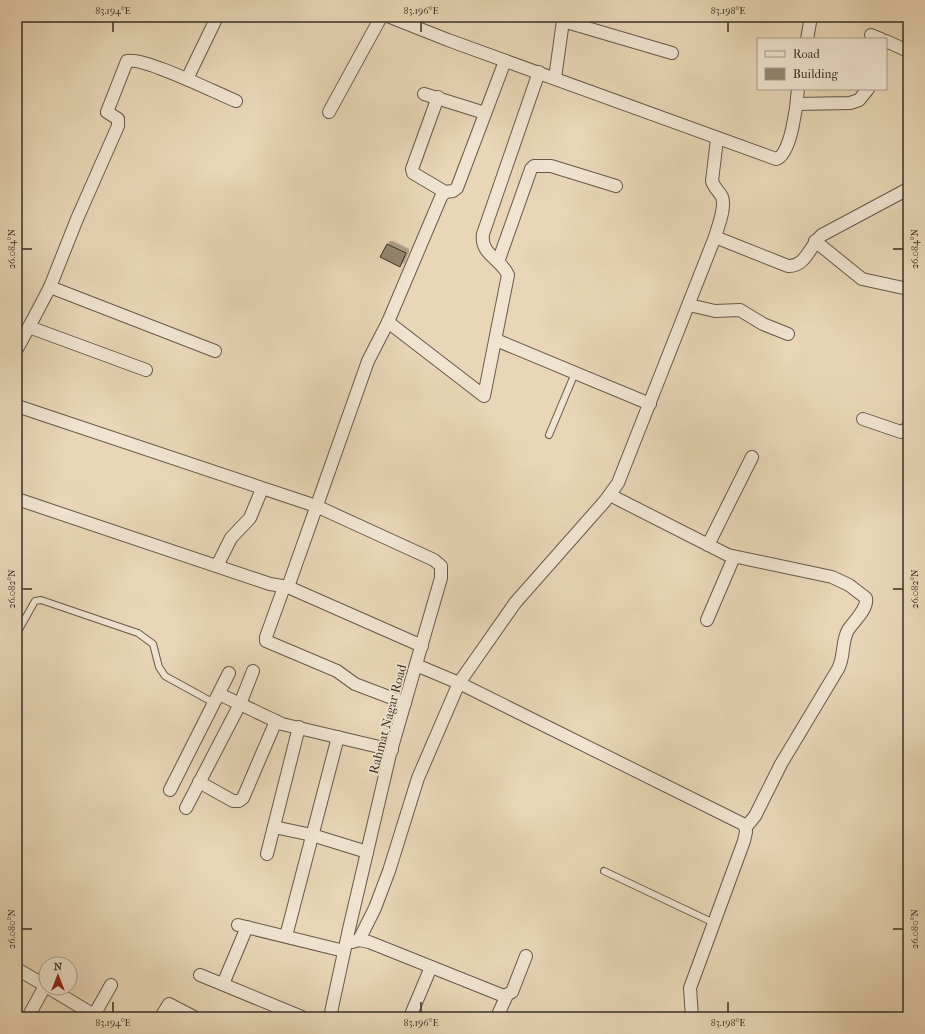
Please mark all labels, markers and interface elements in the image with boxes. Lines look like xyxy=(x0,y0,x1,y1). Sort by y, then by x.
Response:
text: 83.194°E xyxy=(95,5,131,17)
text: 83.196°E xyxy=(403,5,439,17)
text: 83.198°E xyxy=(711,5,745,17)
legend xyxy=(757,38,887,90)
text: Road xyxy=(793,47,820,61)
text: Building xyxy=(793,67,838,81)
text: 26.084°N xyxy=(6,229,18,269)
text: 26.084°N xyxy=(909,229,921,269)
text: 26.082°N xyxy=(6,569,18,609)
text: 26.082°N xyxy=(909,569,921,609)
street label: Rahmat Nagar Road xyxy=(366,662,410,776)
text: 26.080°N xyxy=(6,909,18,949)
text: 26.080°N xyxy=(909,909,921,949)
north arrow xyxy=(38,956,78,996)
text: N xyxy=(54,960,63,973)
text: 83.194°E xyxy=(95,1017,131,1029)
text: 83.196°E xyxy=(403,1017,439,1029)
text: 83.198°E xyxy=(711,1017,745,1029)

